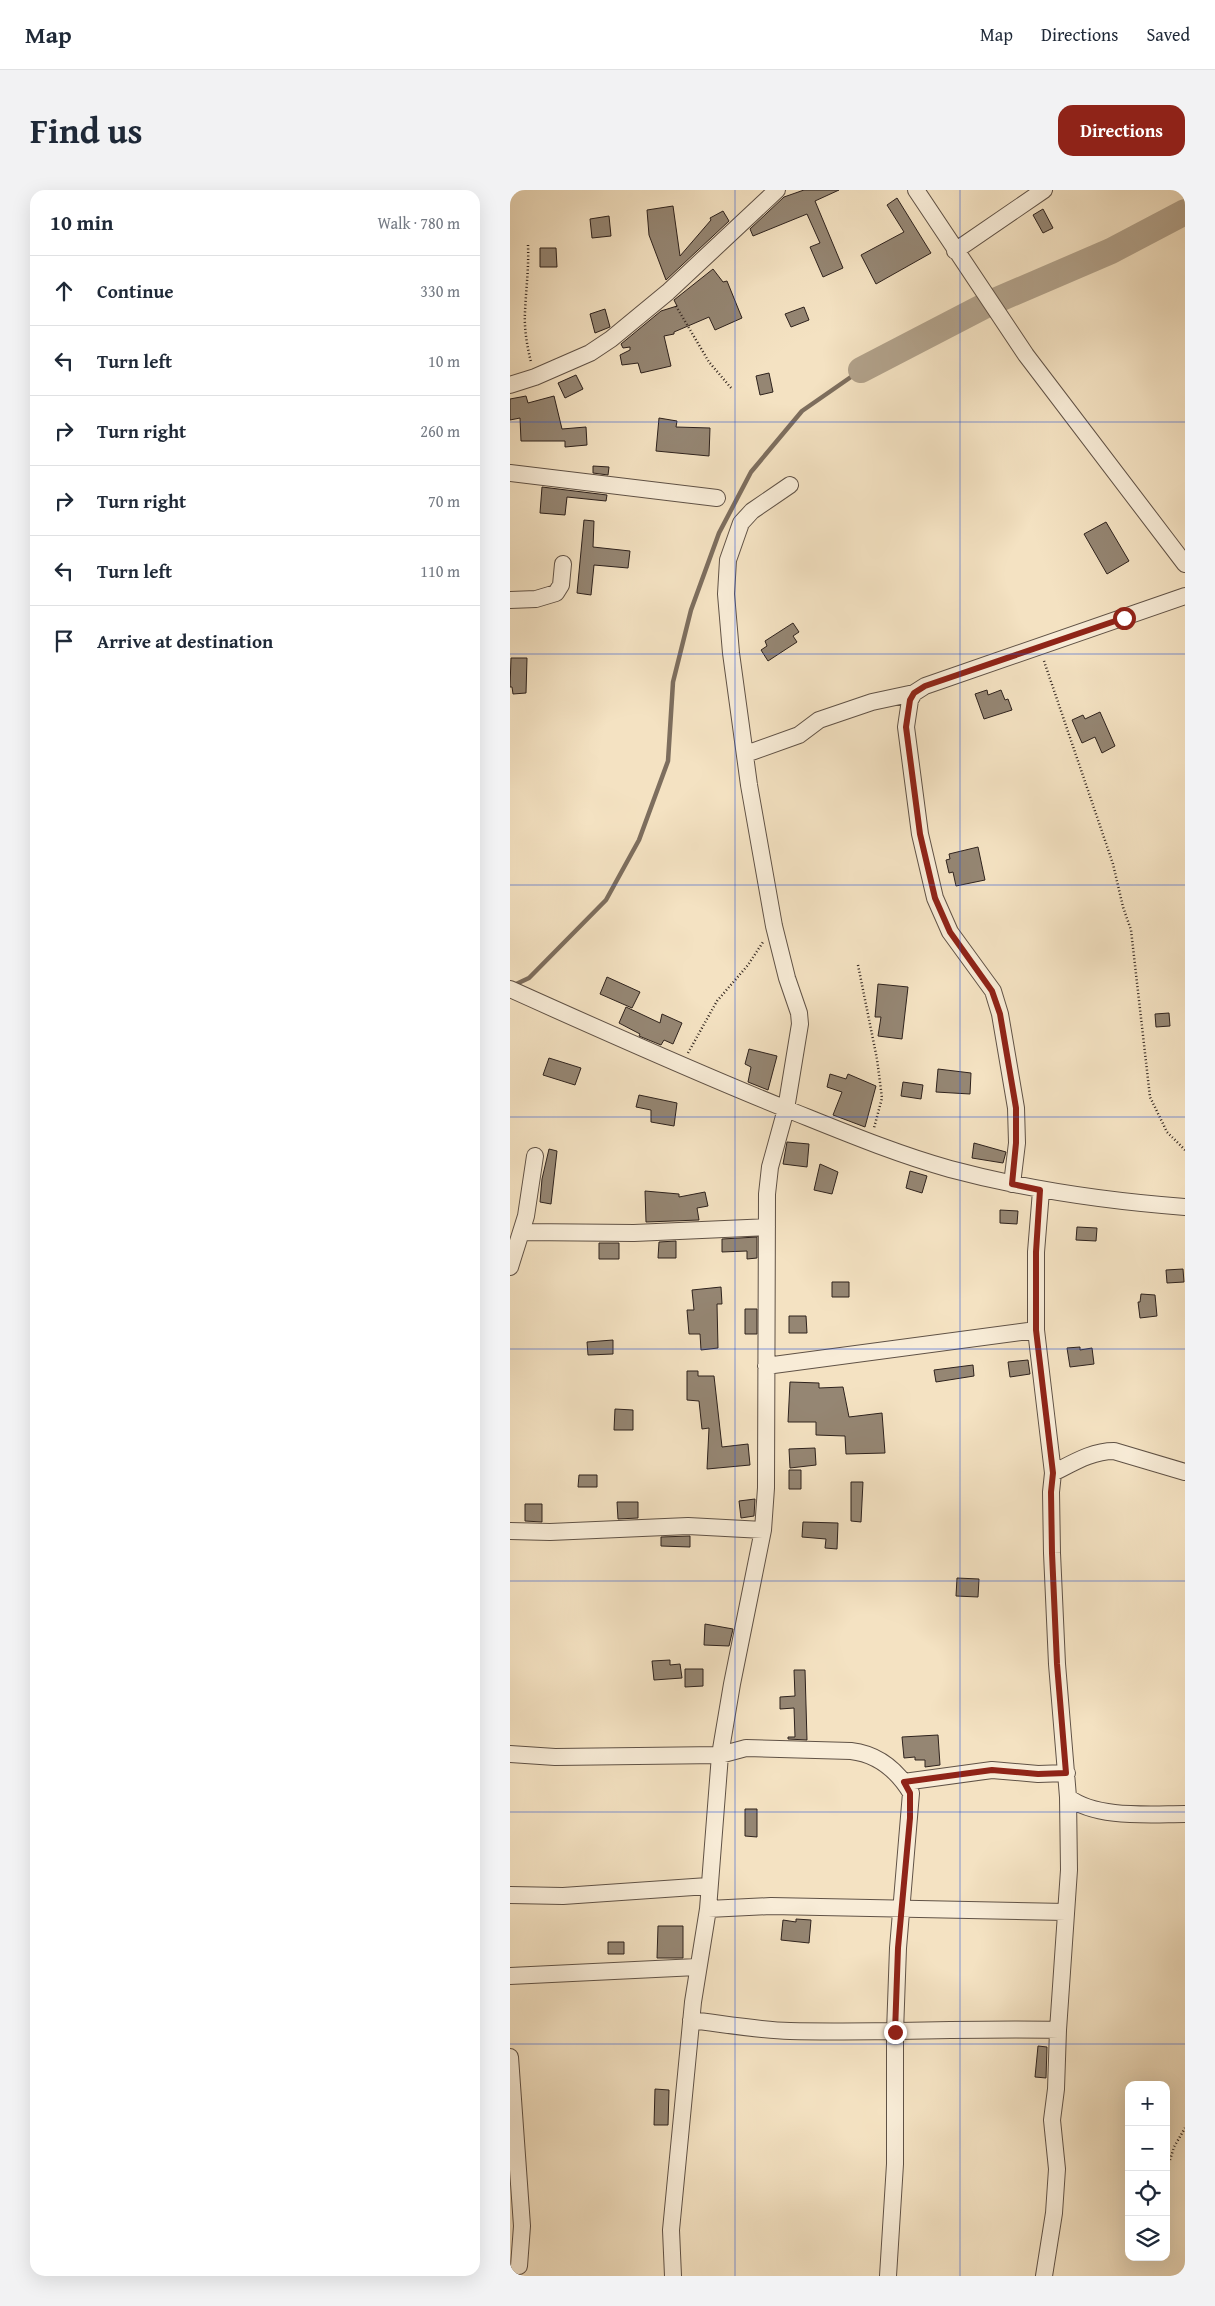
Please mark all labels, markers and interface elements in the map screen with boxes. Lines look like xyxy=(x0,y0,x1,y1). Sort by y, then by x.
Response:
text: Map xyxy=(25,17,72,52)
text: Map xyxy=(980,21,1013,48)
text: Directions xyxy=(1041,21,1118,48)
text: Saved xyxy=(1146,21,1190,48)
text: Find us xyxy=(30,105,143,156)
button: Directions xyxy=(1058,105,1185,156)
text: 10 min xyxy=(50,207,113,238)
text: Walk · 780 m xyxy=(377,211,460,235)
icon: ahead xyxy=(50,277,78,305)
text: Continue xyxy=(97,277,174,305)
text: 330 m xyxy=(420,279,460,303)
icon: left xyxy=(50,347,78,375)
text: Turn left xyxy=(97,347,172,375)
text: 10 m xyxy=(428,349,460,373)
icon: right xyxy=(50,417,78,445)
text: Turn right xyxy=(97,417,186,445)
text: 260 m xyxy=(420,419,460,443)
icon: right xyxy=(50,487,78,515)
text: Turn right xyxy=(97,487,186,515)
text: 70 m xyxy=(428,489,460,513)
icon: left xyxy=(50,557,78,585)
text: Turn left xyxy=(97,557,172,585)
text: 110 m xyxy=(420,559,460,583)
route start xyxy=(1113,607,1136,630)
icon: arrive xyxy=(50,627,78,655)
text: Arrive at destination xyxy=(97,627,273,655)
route end xyxy=(884,2021,907,2044)
map controls xyxy=(1125,2081,1170,2261)
button: + xyxy=(1125,2081,1170,2126)
button: − xyxy=(1125,2126,1170,2171)
button: locate xyxy=(1125,2171,1170,2216)
button: layers xyxy=(1125,2216,1170,2261)

